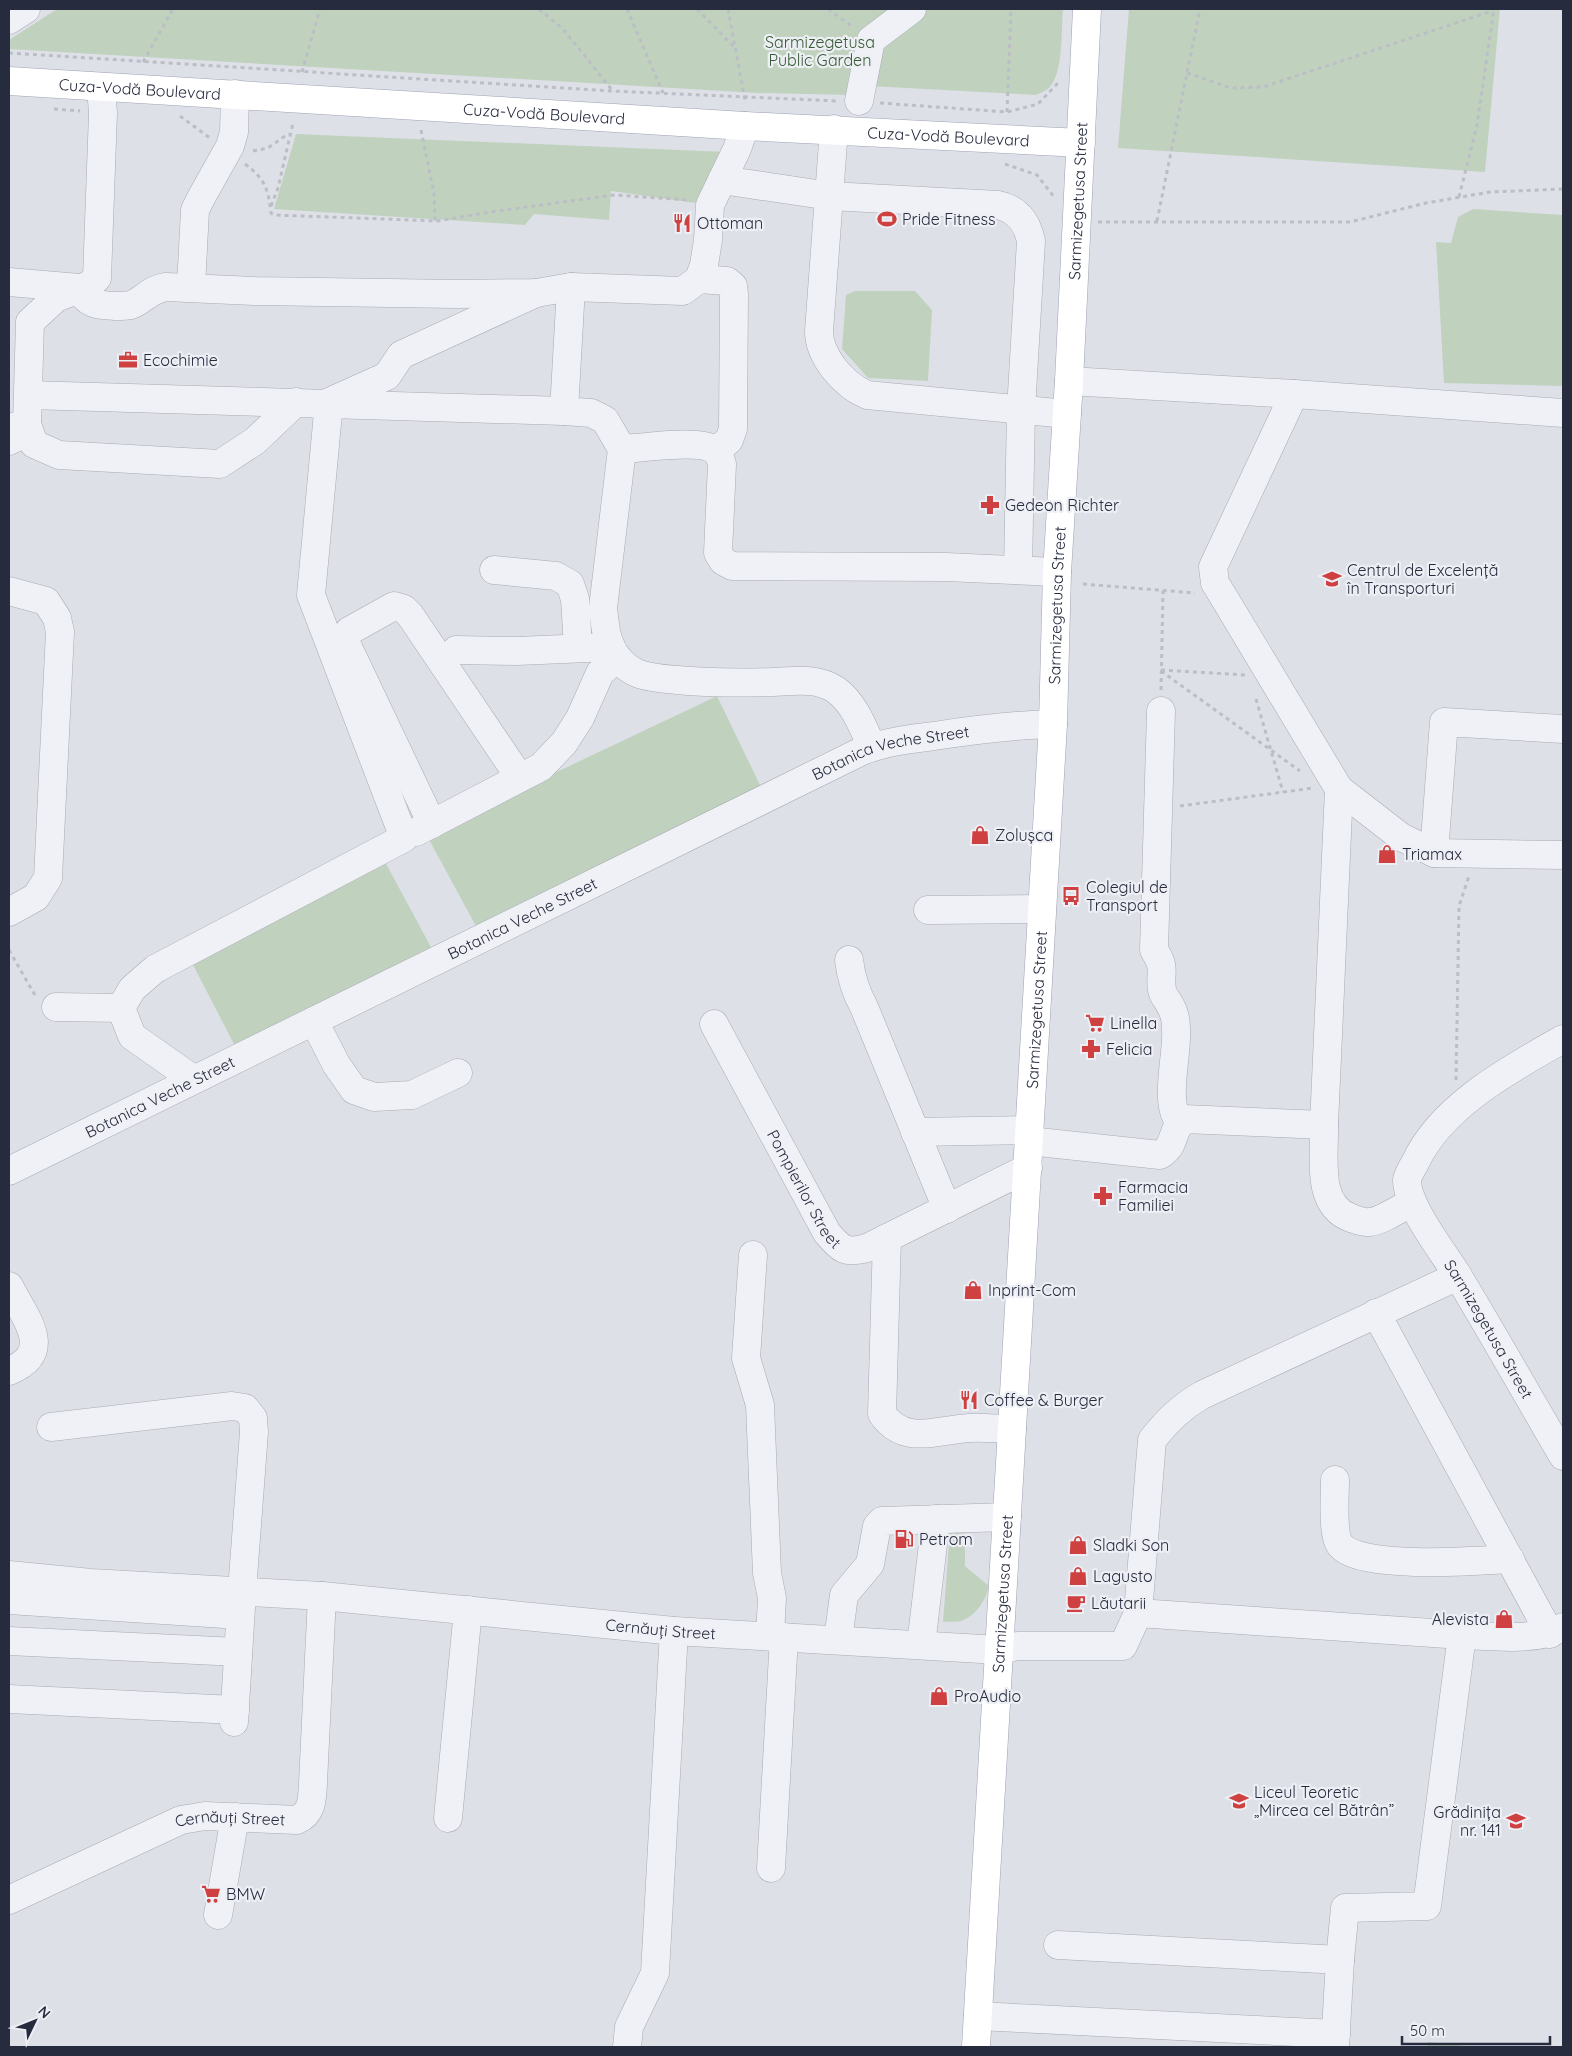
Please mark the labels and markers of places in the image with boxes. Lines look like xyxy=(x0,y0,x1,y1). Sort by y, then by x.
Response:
sports icon: Pride Fitness xyxy=(876,208,898,230)
place label: Pride Fitness xyxy=(902,209,995,229)
restaurant icon: Ottoman xyxy=(671,212,693,234)
place label: Ottoman xyxy=(697,213,763,233)
office icon: Ecochimie xyxy=(117,349,139,371)
place label: Ecochimie xyxy=(143,350,218,370)
pharmacy icon: Gedeon Richter xyxy=(979,494,1001,516)
place label: Gedeon Richter xyxy=(1005,495,1119,515)
place label: Centrul de Excelență în Transporturi xyxy=(1346,560,1498,598)
school or university icon: Centrul de Excelență în Transporturi xyxy=(1321,568,1343,590)
shop icon: Zolușca xyxy=(969,824,991,846)
place label: Zolușca xyxy=(995,825,1053,845)
shop icon: Triamax xyxy=(1376,843,1398,865)
place label: Triamax xyxy=(1402,844,1462,864)
place label: Colegiul de Transport xyxy=(1086,877,1168,915)
bus stop icon: Colegiul de Transport xyxy=(1060,885,1082,907)
supermarket icon: Linella xyxy=(1084,1012,1106,1034)
place label: Linella xyxy=(1110,1013,1157,1033)
pharmacy icon: Felicia xyxy=(1080,1038,1102,1060)
place label: Felicia xyxy=(1106,1039,1152,1059)
place label: Farmacia Familiei xyxy=(1118,1177,1188,1215)
pharmacy icon: Farmacia Familiei xyxy=(1092,1185,1114,1207)
shop icon: Inprint-Com xyxy=(962,1279,984,1301)
place label: Inprint-Com xyxy=(988,1280,1076,1300)
restaurant icon: Coffee & Burger xyxy=(958,1389,980,1411)
place label: Coffee & Burger xyxy=(984,1390,1104,1410)
fuel station icon: Petrom xyxy=(893,1528,915,1550)
place label: Petrom xyxy=(919,1529,973,1549)
shop icon: Sladki Son xyxy=(1067,1534,1089,1556)
place label: Sladki Son xyxy=(1093,1535,1169,1555)
shop icon: Lagusto xyxy=(1067,1565,1089,1587)
place label: Lagusto xyxy=(1093,1566,1153,1586)
cafe icon: Lăutarii xyxy=(1065,1592,1087,1614)
place label: Lăutarii xyxy=(1091,1593,1146,1613)
shop icon: Alevista xyxy=(1493,1608,1515,1630)
place label: Alevista xyxy=(1432,1609,1489,1629)
shop icon: ProAudio xyxy=(928,1685,950,1707)
place label: ProAudio xyxy=(954,1686,1021,1706)
place label: Liceul Teoretic „Mircea cel Bătrân” xyxy=(1254,1782,1394,1820)
school or university icon: Liceul Teoretic „Mircea cel Bătrân” xyxy=(1228,1790,1250,1812)
place label: Grădinița nr. 141 xyxy=(1433,1802,1501,1840)
school or university icon: Grădinița nr. 141 xyxy=(1505,1810,1527,1832)
supermarket icon: BMW xyxy=(200,1883,222,1905)
place label: BMW xyxy=(226,1884,265,1904)

